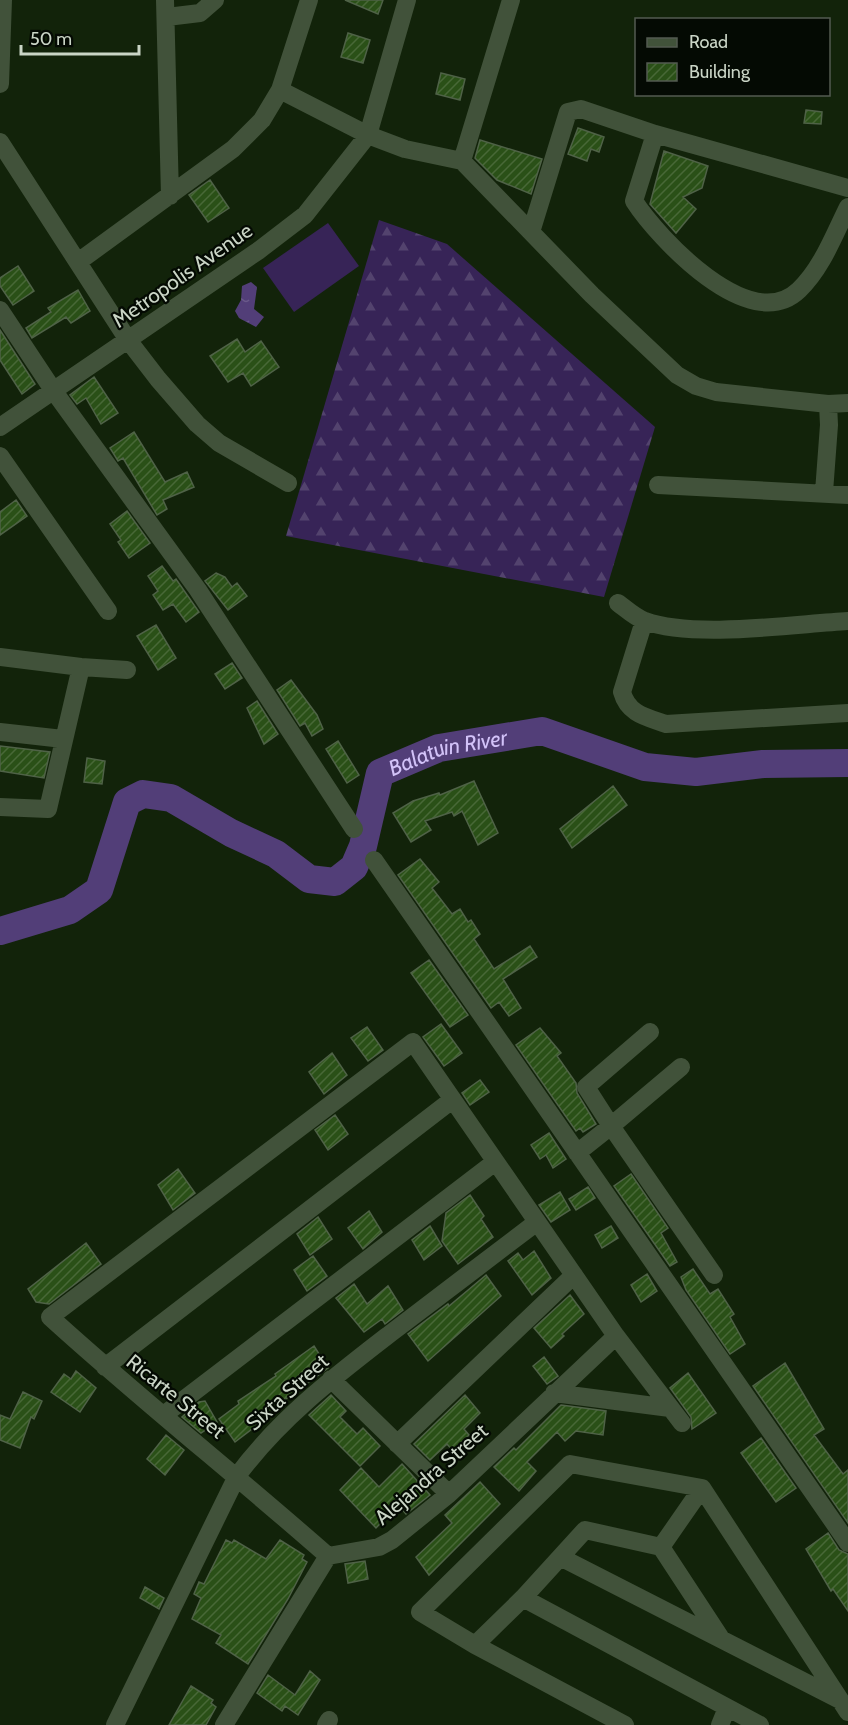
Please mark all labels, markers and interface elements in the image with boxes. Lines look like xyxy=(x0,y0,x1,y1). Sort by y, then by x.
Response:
scale bar xyxy=(21,18,140,56)
legend xyxy=(635,18,830,96)
text: 50 m xyxy=(30,28,72,50)
text: Road xyxy=(689,31,728,53)
text: Building xyxy=(689,61,751,83)
street label: Metropolis Avenue xyxy=(107,217,257,333)
water label: Balatuin River xyxy=(384,723,510,781)
street label: Sixta Street xyxy=(241,1348,333,1436)
street label: Ricarte Street xyxy=(122,1349,230,1443)
street label: Alejandra Street xyxy=(369,1418,493,1531)

